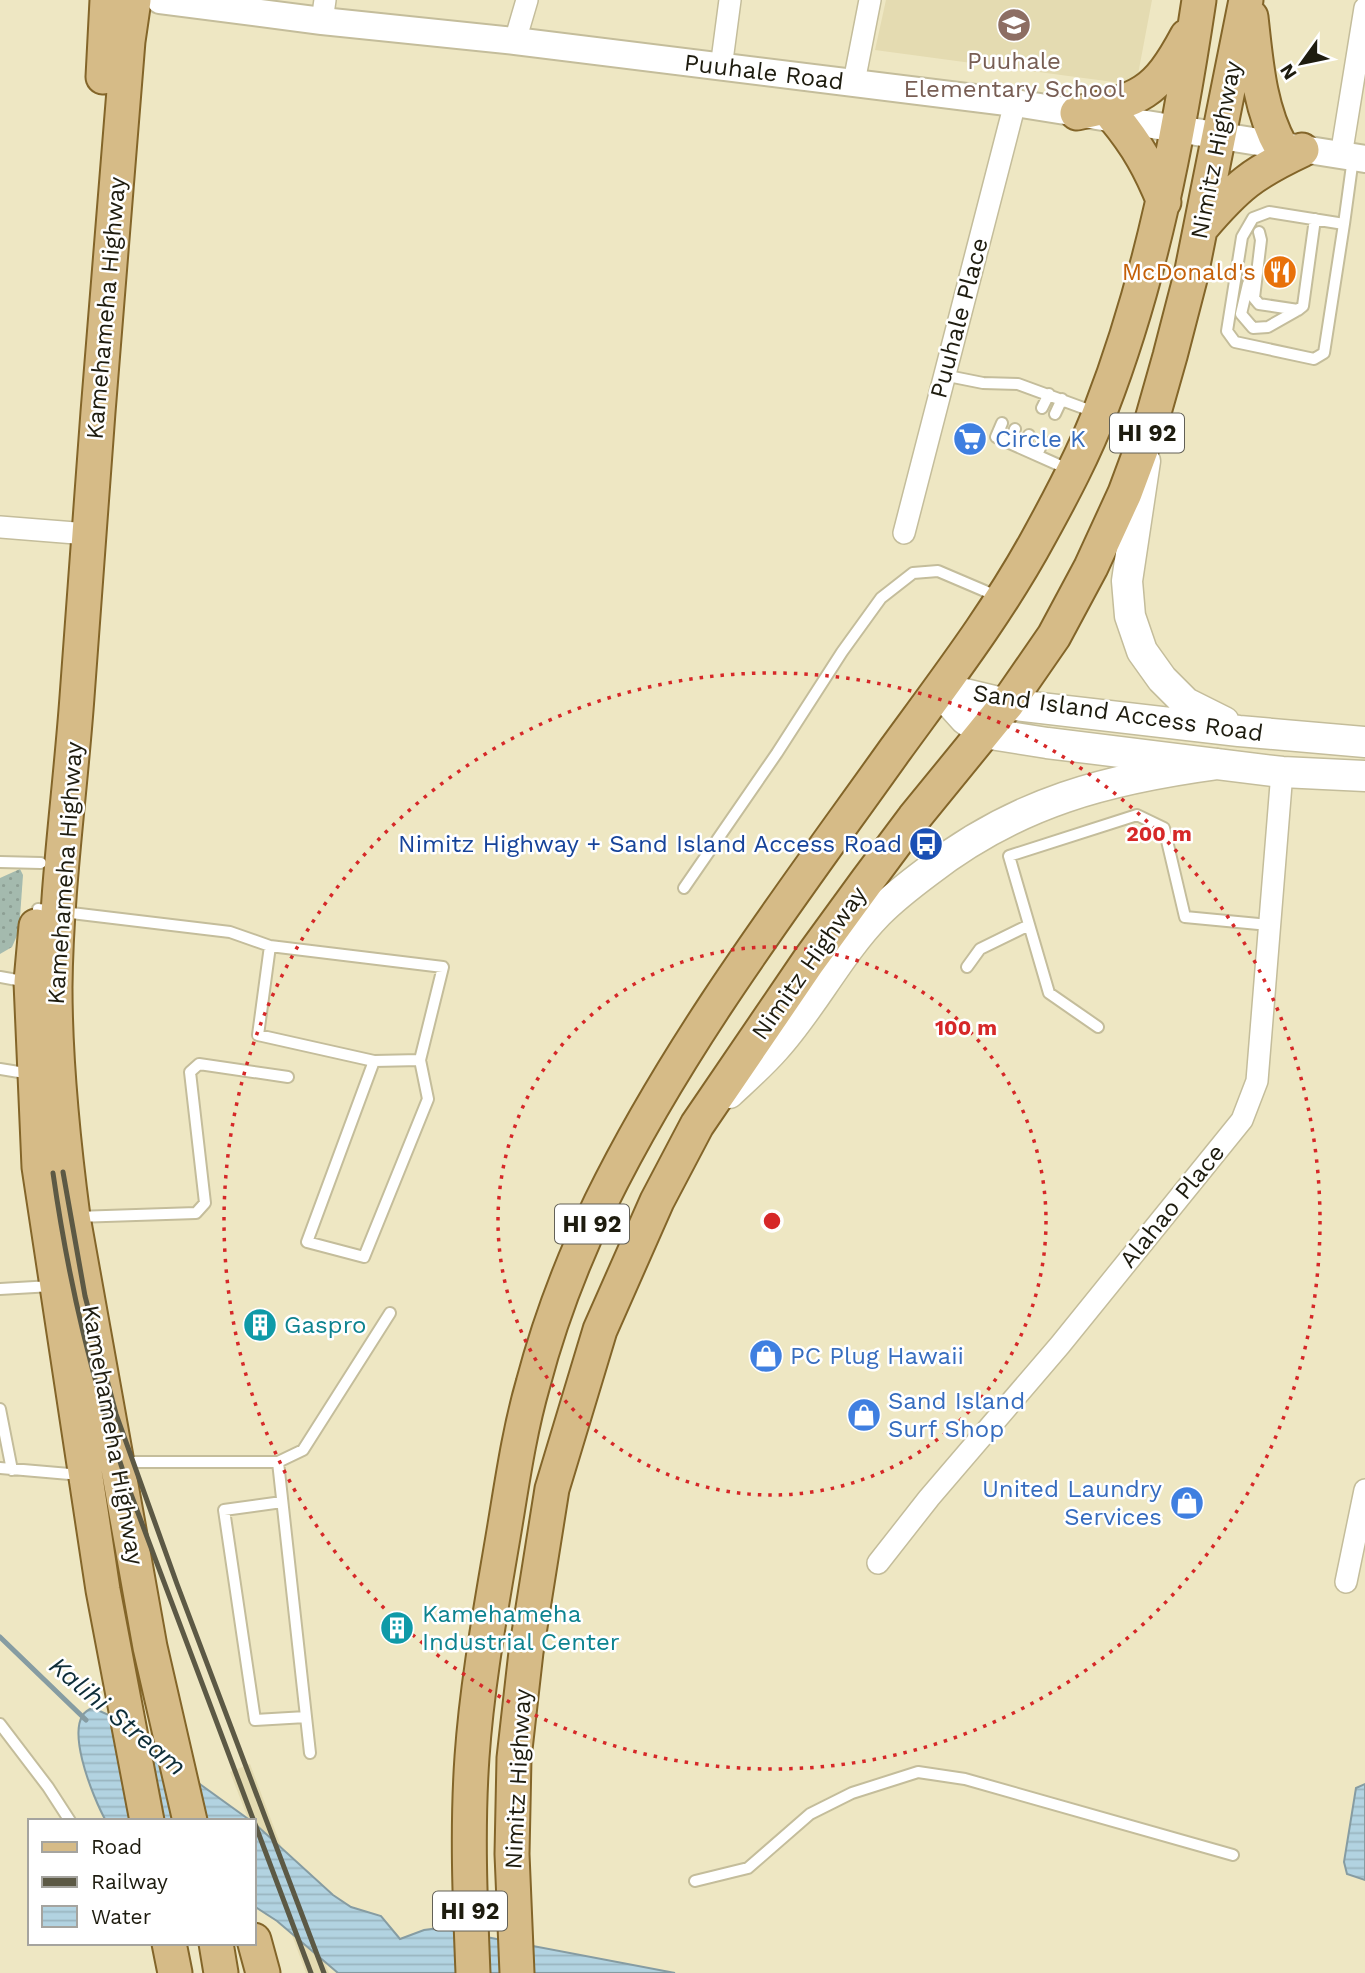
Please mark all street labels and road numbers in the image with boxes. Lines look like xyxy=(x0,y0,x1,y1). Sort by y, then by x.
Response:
street label: Puuhale Road xyxy=(683,48,845,96)
street label: Nimitz Highway xyxy=(1185,58,1247,241)
street label: Kamehameha Highway xyxy=(81,175,131,440)
street label: Puuhale Place xyxy=(924,235,994,401)
road number: HI 92 xyxy=(1110,414,1184,452)
street label: Sand Island Access Road xyxy=(971,679,1265,747)
street label: Kamehameha Highway xyxy=(42,740,88,1005)
street label: Nimitz Highway xyxy=(746,880,873,1045)
street label: Alahao Place xyxy=(1114,1139,1230,1273)
road number: HI 92 xyxy=(555,1204,629,1244)
street label: Kamehameha Highway xyxy=(76,1303,150,1568)
street label: Nimitz Highway xyxy=(499,1687,537,1870)
road number: HI 92 xyxy=(433,1892,507,1930)

